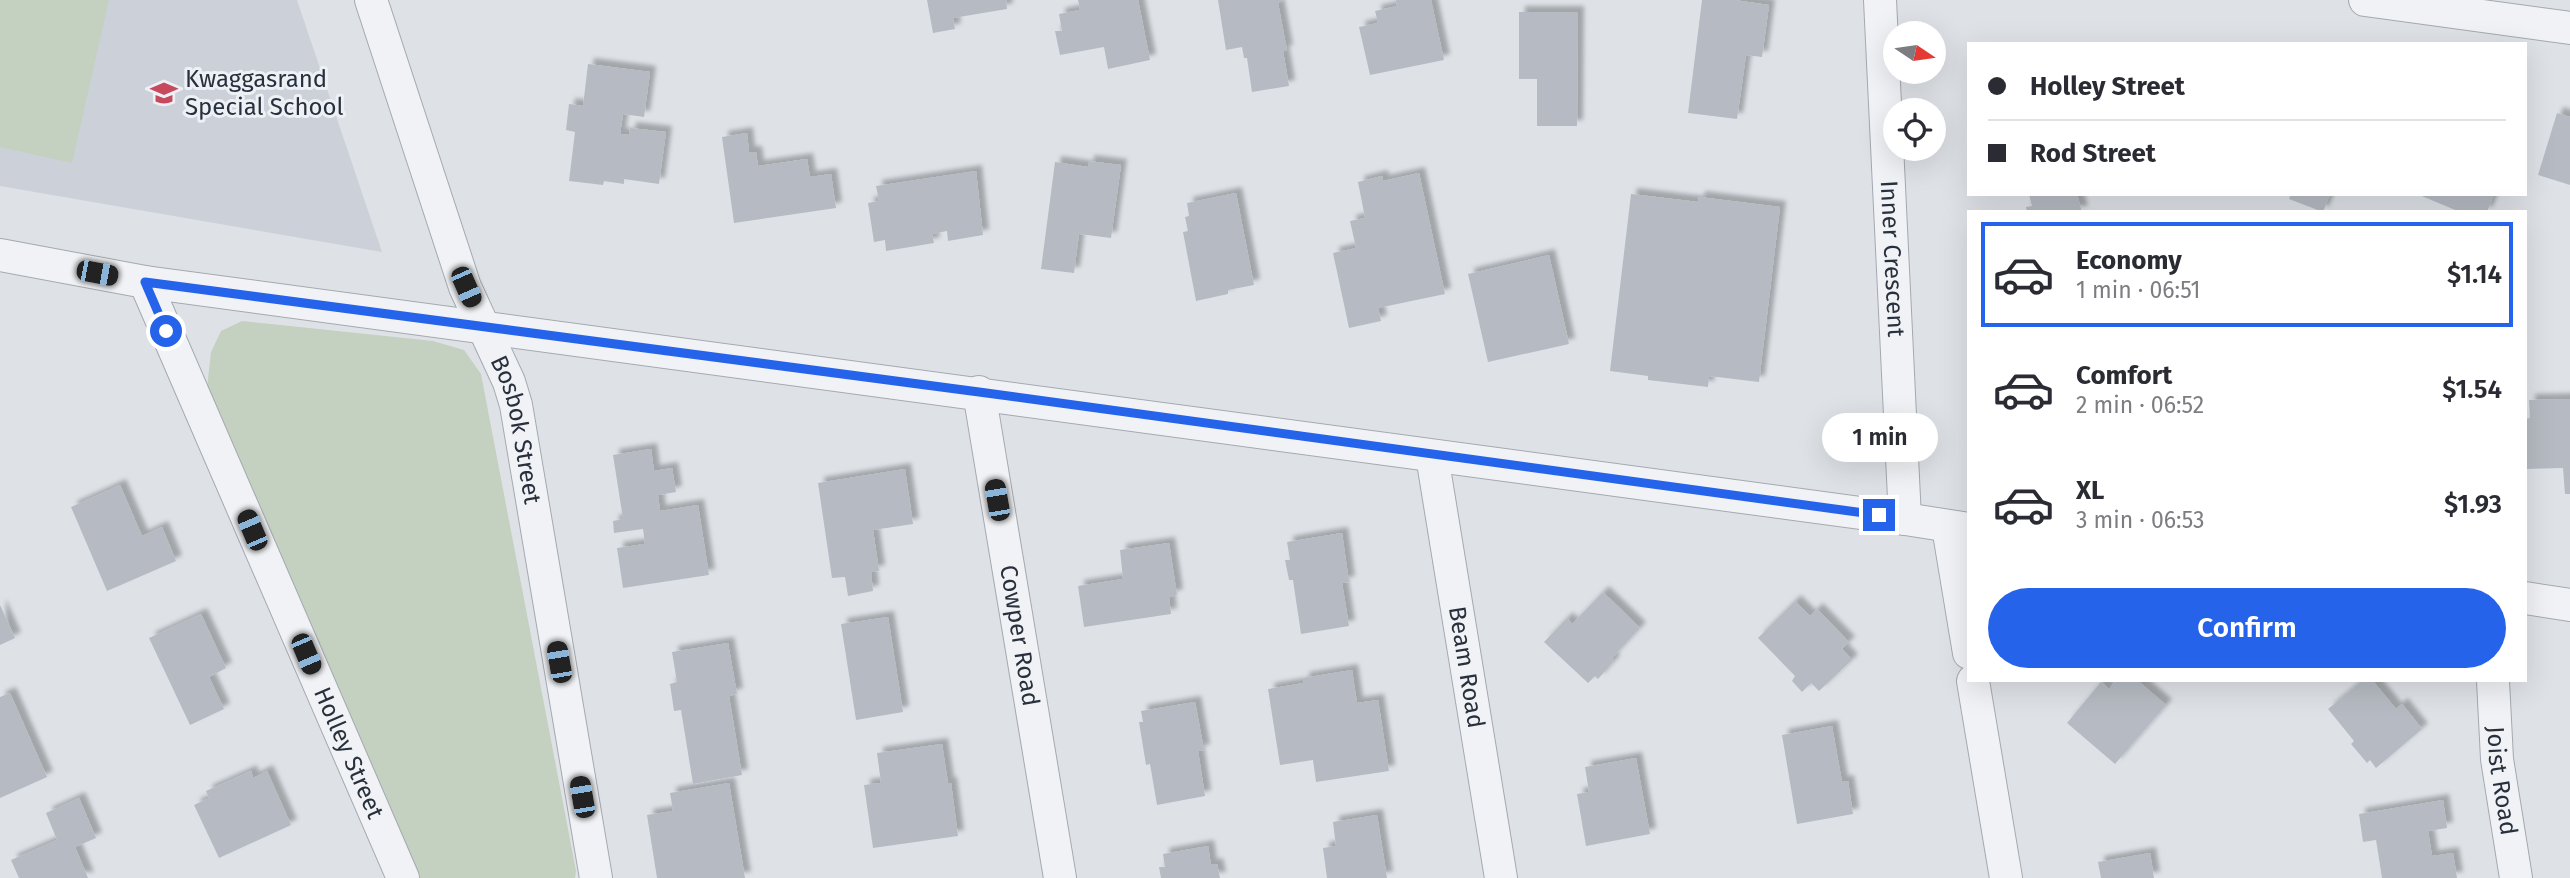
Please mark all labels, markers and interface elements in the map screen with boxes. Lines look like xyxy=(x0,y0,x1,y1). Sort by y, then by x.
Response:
north arrow xyxy=(1883,21,1946,84)
map controls xyxy=(1883,21,1946,161)
place label: Kwaggasrand Special School xyxy=(185,65,344,121)
text: Holley Street xyxy=(2030,71,2185,102)
school or university icon: Kwaggasrand Special School xyxy=(149,78,179,108)
button: locate xyxy=(1883,98,1946,161)
text: Rod Street xyxy=(2030,138,2156,169)
street label: Inner Crescent xyxy=(1875,180,1910,338)
icon: car xyxy=(1992,243,2055,306)
text: Economy xyxy=(2076,245,2182,276)
car xyxy=(75,259,120,287)
text: $1.14 xyxy=(2447,259,2502,290)
car xyxy=(448,264,485,310)
text: 1 min · 06:51 xyxy=(2076,276,2200,304)
route start xyxy=(150,315,182,347)
street label: Bosbok Street xyxy=(485,351,547,507)
icon: car xyxy=(1992,358,2055,421)
text: Comfort xyxy=(2076,360,2172,391)
text: $1.54 xyxy=(2442,374,2502,405)
text: 2 min · 06:52 xyxy=(2076,391,2204,419)
callout: 1 min xyxy=(1821,414,1937,462)
text: 1 min xyxy=(1852,423,1908,451)
icon: car xyxy=(1992,473,2055,536)
text: XL xyxy=(2076,475,2104,506)
car xyxy=(984,477,1011,523)
text: $1.93 xyxy=(2444,489,2502,520)
route end xyxy=(1863,499,1895,531)
text: 3 min · 06:53 xyxy=(2076,506,2205,534)
car xyxy=(235,507,270,553)
street label: Cowper Road xyxy=(994,563,1045,708)
button: Confirm xyxy=(1988,588,2506,668)
street label: Beam Road xyxy=(1443,604,1490,730)
car xyxy=(289,631,324,677)
car xyxy=(546,639,573,685)
street label: Holley Street xyxy=(308,683,390,823)
street label: Joist Road xyxy=(2481,725,2523,837)
car xyxy=(569,774,596,820)

